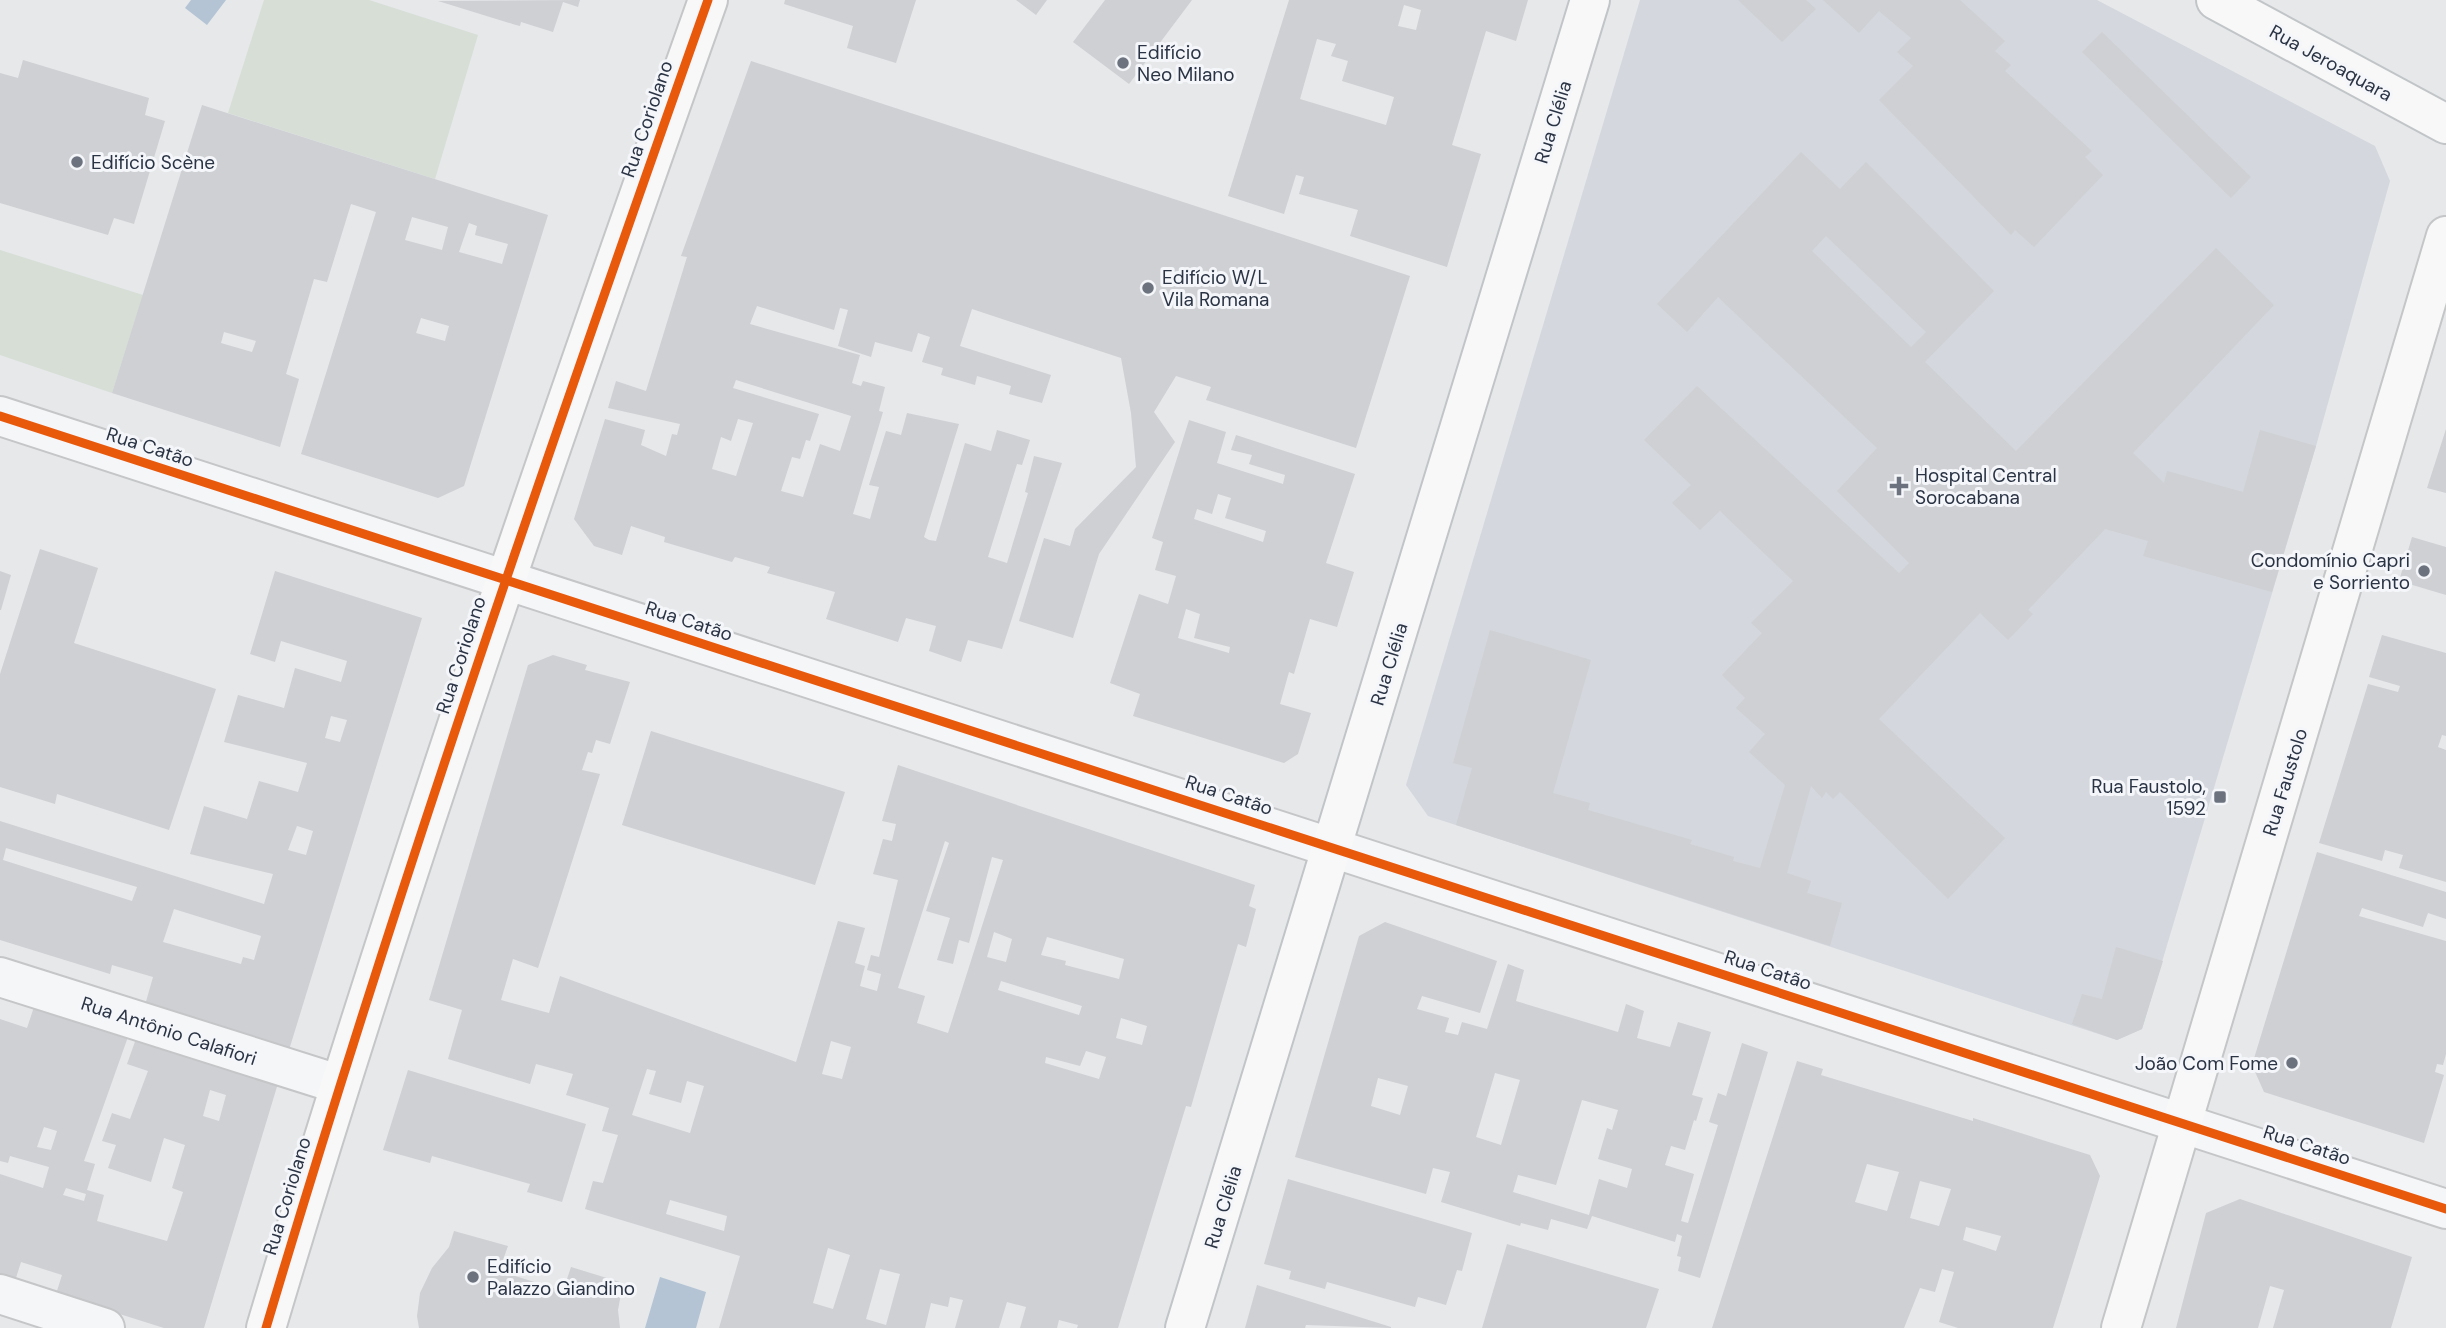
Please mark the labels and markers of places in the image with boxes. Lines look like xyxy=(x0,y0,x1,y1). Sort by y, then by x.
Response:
place label: Edifício Neo Milano xyxy=(1137,40,1235,87)
marker: Edifício Neo Milano xyxy=(1115,55,1131,71)
place label: Edifício Scène xyxy=(91,150,215,175)
marker: Edifício Scène xyxy=(69,154,85,170)
place label: Edifício W/L Vila Romana xyxy=(1162,265,1269,312)
marker: Edifício W/L Vila Romana xyxy=(1140,280,1156,296)
place label: Hospital Central Sorocabana xyxy=(1915,463,2057,510)
marker: Hospital Central Sorocabana xyxy=(1889,476,1909,496)
place label: Condomínio Capri e Sorriento xyxy=(2251,548,2410,595)
marker: Condomínio Capri e Sorriento xyxy=(2416,563,2432,579)
place label: Rua Faustolo, 1592 xyxy=(2091,774,2206,821)
marker: Rua Faustolo, 1592 xyxy=(2212,789,2228,805)
place label: João Com Fome xyxy=(2135,1051,2278,1076)
marker: João Com Fome xyxy=(2284,1055,2300,1071)
place label: Edifício Palazzo Giandino xyxy=(487,1254,635,1301)
marker: Edifício Palazzo Giandino xyxy=(465,1269,481,1285)

